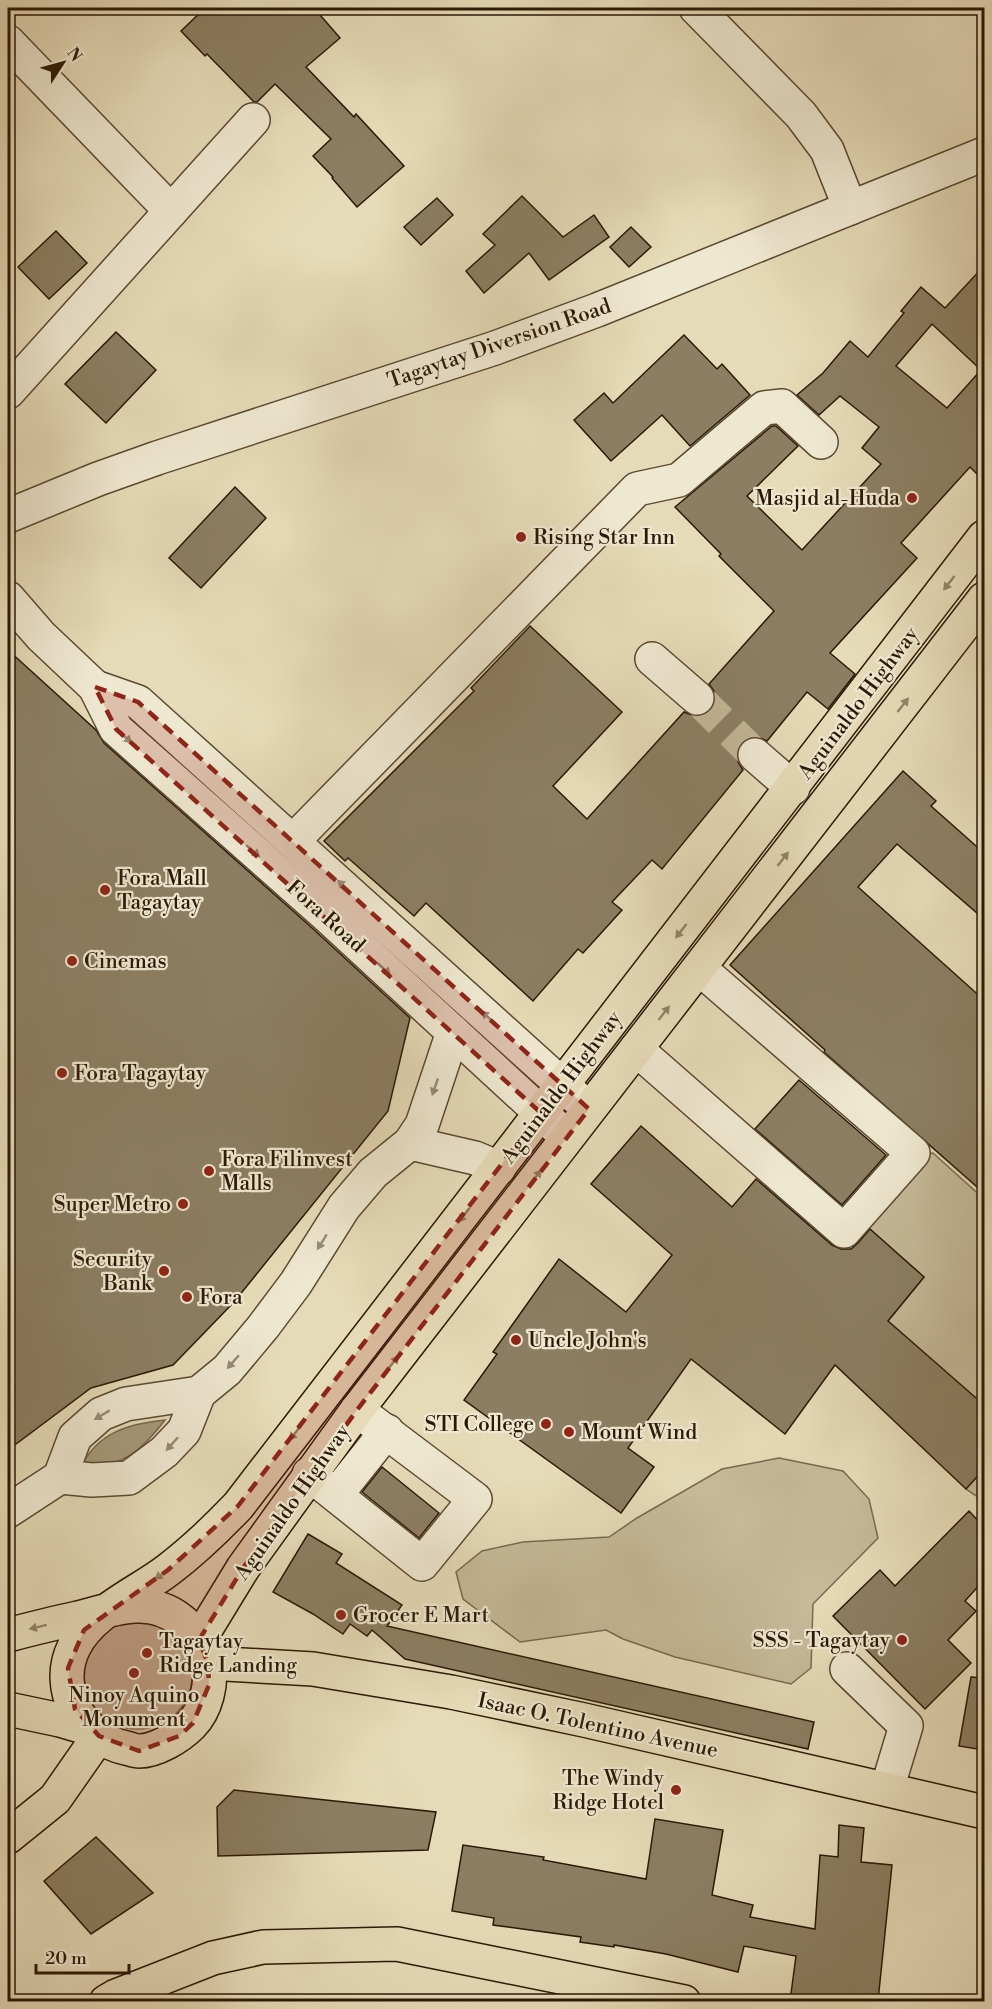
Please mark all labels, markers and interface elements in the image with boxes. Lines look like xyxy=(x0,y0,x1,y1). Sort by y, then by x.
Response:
north arrow xyxy=(33,33,93,93)
text: N xyxy=(63,44,86,66)
street label: Tagaytay Diversion Road xyxy=(384,293,615,394)
place label: Masjid al-Huda xyxy=(755,486,900,512)
marker: Masjid al-Huda xyxy=(905,491,919,505)
place label: Rising Star Inn xyxy=(533,525,676,551)
marker: Rising Star Inn xyxy=(514,530,528,544)
one-way arrow xyxy=(943,576,955,591)
street label: Aguinaldo Highway xyxy=(792,621,925,786)
one-way arrow xyxy=(896,697,908,712)
one-way arrow xyxy=(117,730,132,743)
one-way arrow xyxy=(245,844,260,857)
one-way arrow xyxy=(777,851,789,866)
place label: Fora Mall Tagaytay xyxy=(117,866,207,916)
street label: Fora Road xyxy=(281,875,370,959)
one-way arrow xyxy=(337,880,352,893)
marker: Fora Mall Tagaytay xyxy=(98,883,112,897)
one-way arrow xyxy=(676,924,688,939)
place label: Cinemas xyxy=(84,949,167,975)
marker: Cinemas xyxy=(65,954,79,968)
one-way arrow xyxy=(376,962,391,975)
street label: Aguinaldo Highway xyxy=(495,1005,628,1170)
one-way arrow xyxy=(658,1005,671,1021)
one-way arrow xyxy=(481,1011,496,1024)
place label: Fora Tagaytay xyxy=(74,1061,207,1087)
marker: Fora Tagaytay xyxy=(55,1066,69,1080)
one-way arrow xyxy=(430,1078,439,1096)
place label: Fora Filinvest Malls xyxy=(221,1147,353,1197)
marker: Fora Filinvest Malls xyxy=(202,1164,216,1178)
one-way arrow xyxy=(529,1170,541,1185)
place label: Super Metro xyxy=(54,1192,171,1218)
marker: Super Metro xyxy=(176,1197,190,1211)
one-way arrow xyxy=(458,1207,470,1222)
one-way arrow xyxy=(317,1234,328,1250)
place label: Security Bank xyxy=(73,1247,153,1297)
marker: Security Bank xyxy=(157,1264,171,1278)
place label: Fora xyxy=(199,1285,243,1311)
marker: Fora xyxy=(180,1290,194,1304)
place label: Uncle John's xyxy=(528,1328,647,1354)
marker: Uncle John's xyxy=(509,1333,523,1347)
one-way arrow xyxy=(227,1354,240,1369)
one-way arrow xyxy=(387,1356,399,1372)
one-way arrow xyxy=(94,1410,110,1421)
place label: STI College xyxy=(425,1412,534,1438)
marker: STI College xyxy=(539,1417,553,1431)
street label: Aguinaldo Highway xyxy=(229,1419,357,1586)
place label: Mount Wind xyxy=(581,1420,697,1446)
one-way arrow xyxy=(289,1425,302,1441)
marker: Mount Wind xyxy=(562,1425,576,1439)
one-way arrow xyxy=(166,1436,179,1451)
one-way arrow xyxy=(155,1568,171,1580)
place label: Grocer E Mart xyxy=(353,1603,489,1629)
marker: Grocer E Mart xyxy=(334,1608,348,1622)
one-way arrow xyxy=(29,1623,47,1633)
place label: SSS - Tagaytay xyxy=(752,1628,891,1654)
place label: Tagaytay Ridge Landing xyxy=(159,1629,297,1679)
marker: SSS - Tagaytay xyxy=(895,1633,909,1647)
marker: Tagaytay Ridge Landing xyxy=(140,1646,154,1660)
marker: Ninoy Aquino Monument xyxy=(127,1666,141,1680)
place label: Ninoy Aquino Monument xyxy=(68,1683,200,1733)
street label: Isaac O. Tolentino Avenue xyxy=(475,1688,720,1764)
place label: The Windy Ridge Hotel xyxy=(553,1766,665,1816)
marker: The Windy Ridge Hotel xyxy=(669,1783,683,1797)
scale bar xyxy=(36,1937,129,1975)
text: 20 m xyxy=(45,1947,87,1970)

